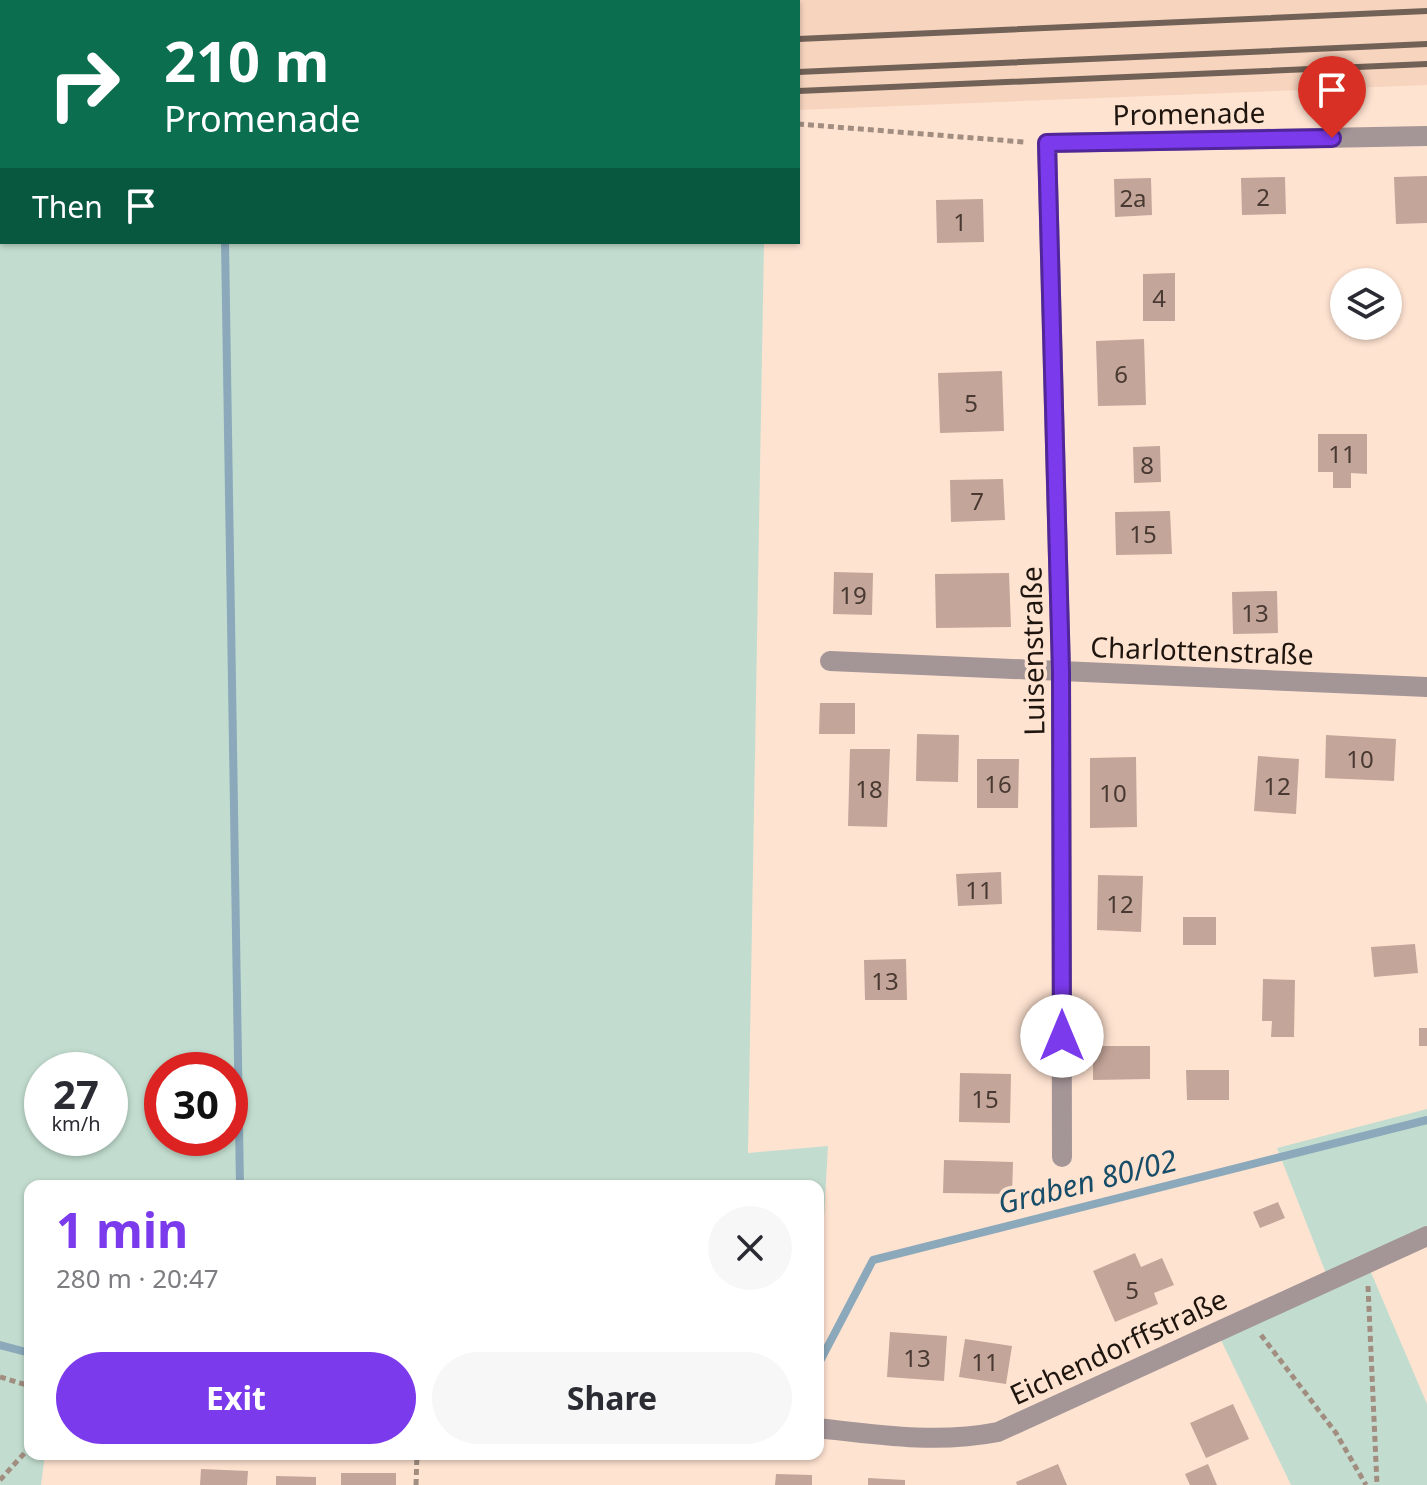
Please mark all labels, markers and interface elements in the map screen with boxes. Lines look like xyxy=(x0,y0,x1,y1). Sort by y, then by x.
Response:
text: 210 m xyxy=(164,22,329,98)
icon: right xyxy=(32,32,136,136)
pin xyxy=(1298,56,1366,138)
icon: arrive xyxy=(1310,68,1354,112)
street label: Promenade xyxy=(1112,93,1266,133)
text: Promenade xyxy=(164,94,361,143)
house number: 2 xyxy=(1256,180,1270,213)
house number: 2a xyxy=(1119,181,1147,214)
icon: arrive xyxy=(119,184,163,228)
text: Then xyxy=(32,186,103,227)
house number: 1 xyxy=(953,205,967,238)
map controls xyxy=(1330,268,1402,340)
button: layers xyxy=(1330,268,1402,340)
house number: 4 xyxy=(1152,281,1166,314)
house number: 6 xyxy=(1114,357,1128,390)
house number: 5 xyxy=(964,386,978,419)
house number: 11 xyxy=(1328,437,1356,470)
house number: 8 xyxy=(1140,448,1154,481)
house number: 7 xyxy=(970,484,984,517)
house number: 15 xyxy=(1129,517,1157,550)
street label: Luisenstraße xyxy=(1012,566,1052,736)
house number: 19 xyxy=(839,578,867,611)
house number: 13 xyxy=(1241,596,1269,629)
street label: Charlottenstraße xyxy=(1090,627,1314,673)
house number: 10 xyxy=(1346,742,1374,775)
house number: 16 xyxy=(984,767,1012,800)
house number: 12 xyxy=(1263,769,1291,802)
house number: 18 xyxy=(855,772,883,805)
house number: 10 xyxy=(1099,776,1127,809)
house number: 11 xyxy=(965,873,993,906)
house number: 12 xyxy=(1106,887,1134,920)
house number: 13 xyxy=(871,964,899,997)
position arrow xyxy=(1020,994,1104,1078)
speed limit sign: 30 xyxy=(144,1052,248,1156)
text: 27 xyxy=(53,1066,99,1121)
house number: 15 xyxy=(971,1082,999,1115)
text: km/h xyxy=(51,1110,101,1137)
water label: Graben 80/02 xyxy=(993,1139,1181,1223)
text: 1 min xyxy=(56,1197,188,1262)
button: close xyxy=(708,1206,792,1290)
text: 280 m · 20:47 xyxy=(56,1260,219,1296)
house number: 5 xyxy=(1125,1273,1139,1306)
street label: Eichendorffstraße xyxy=(1003,1279,1233,1413)
house number: 13 xyxy=(903,1341,931,1374)
house number: 11 xyxy=(971,1345,999,1378)
button: Exit xyxy=(56,1352,416,1444)
button: Share xyxy=(432,1352,792,1444)

